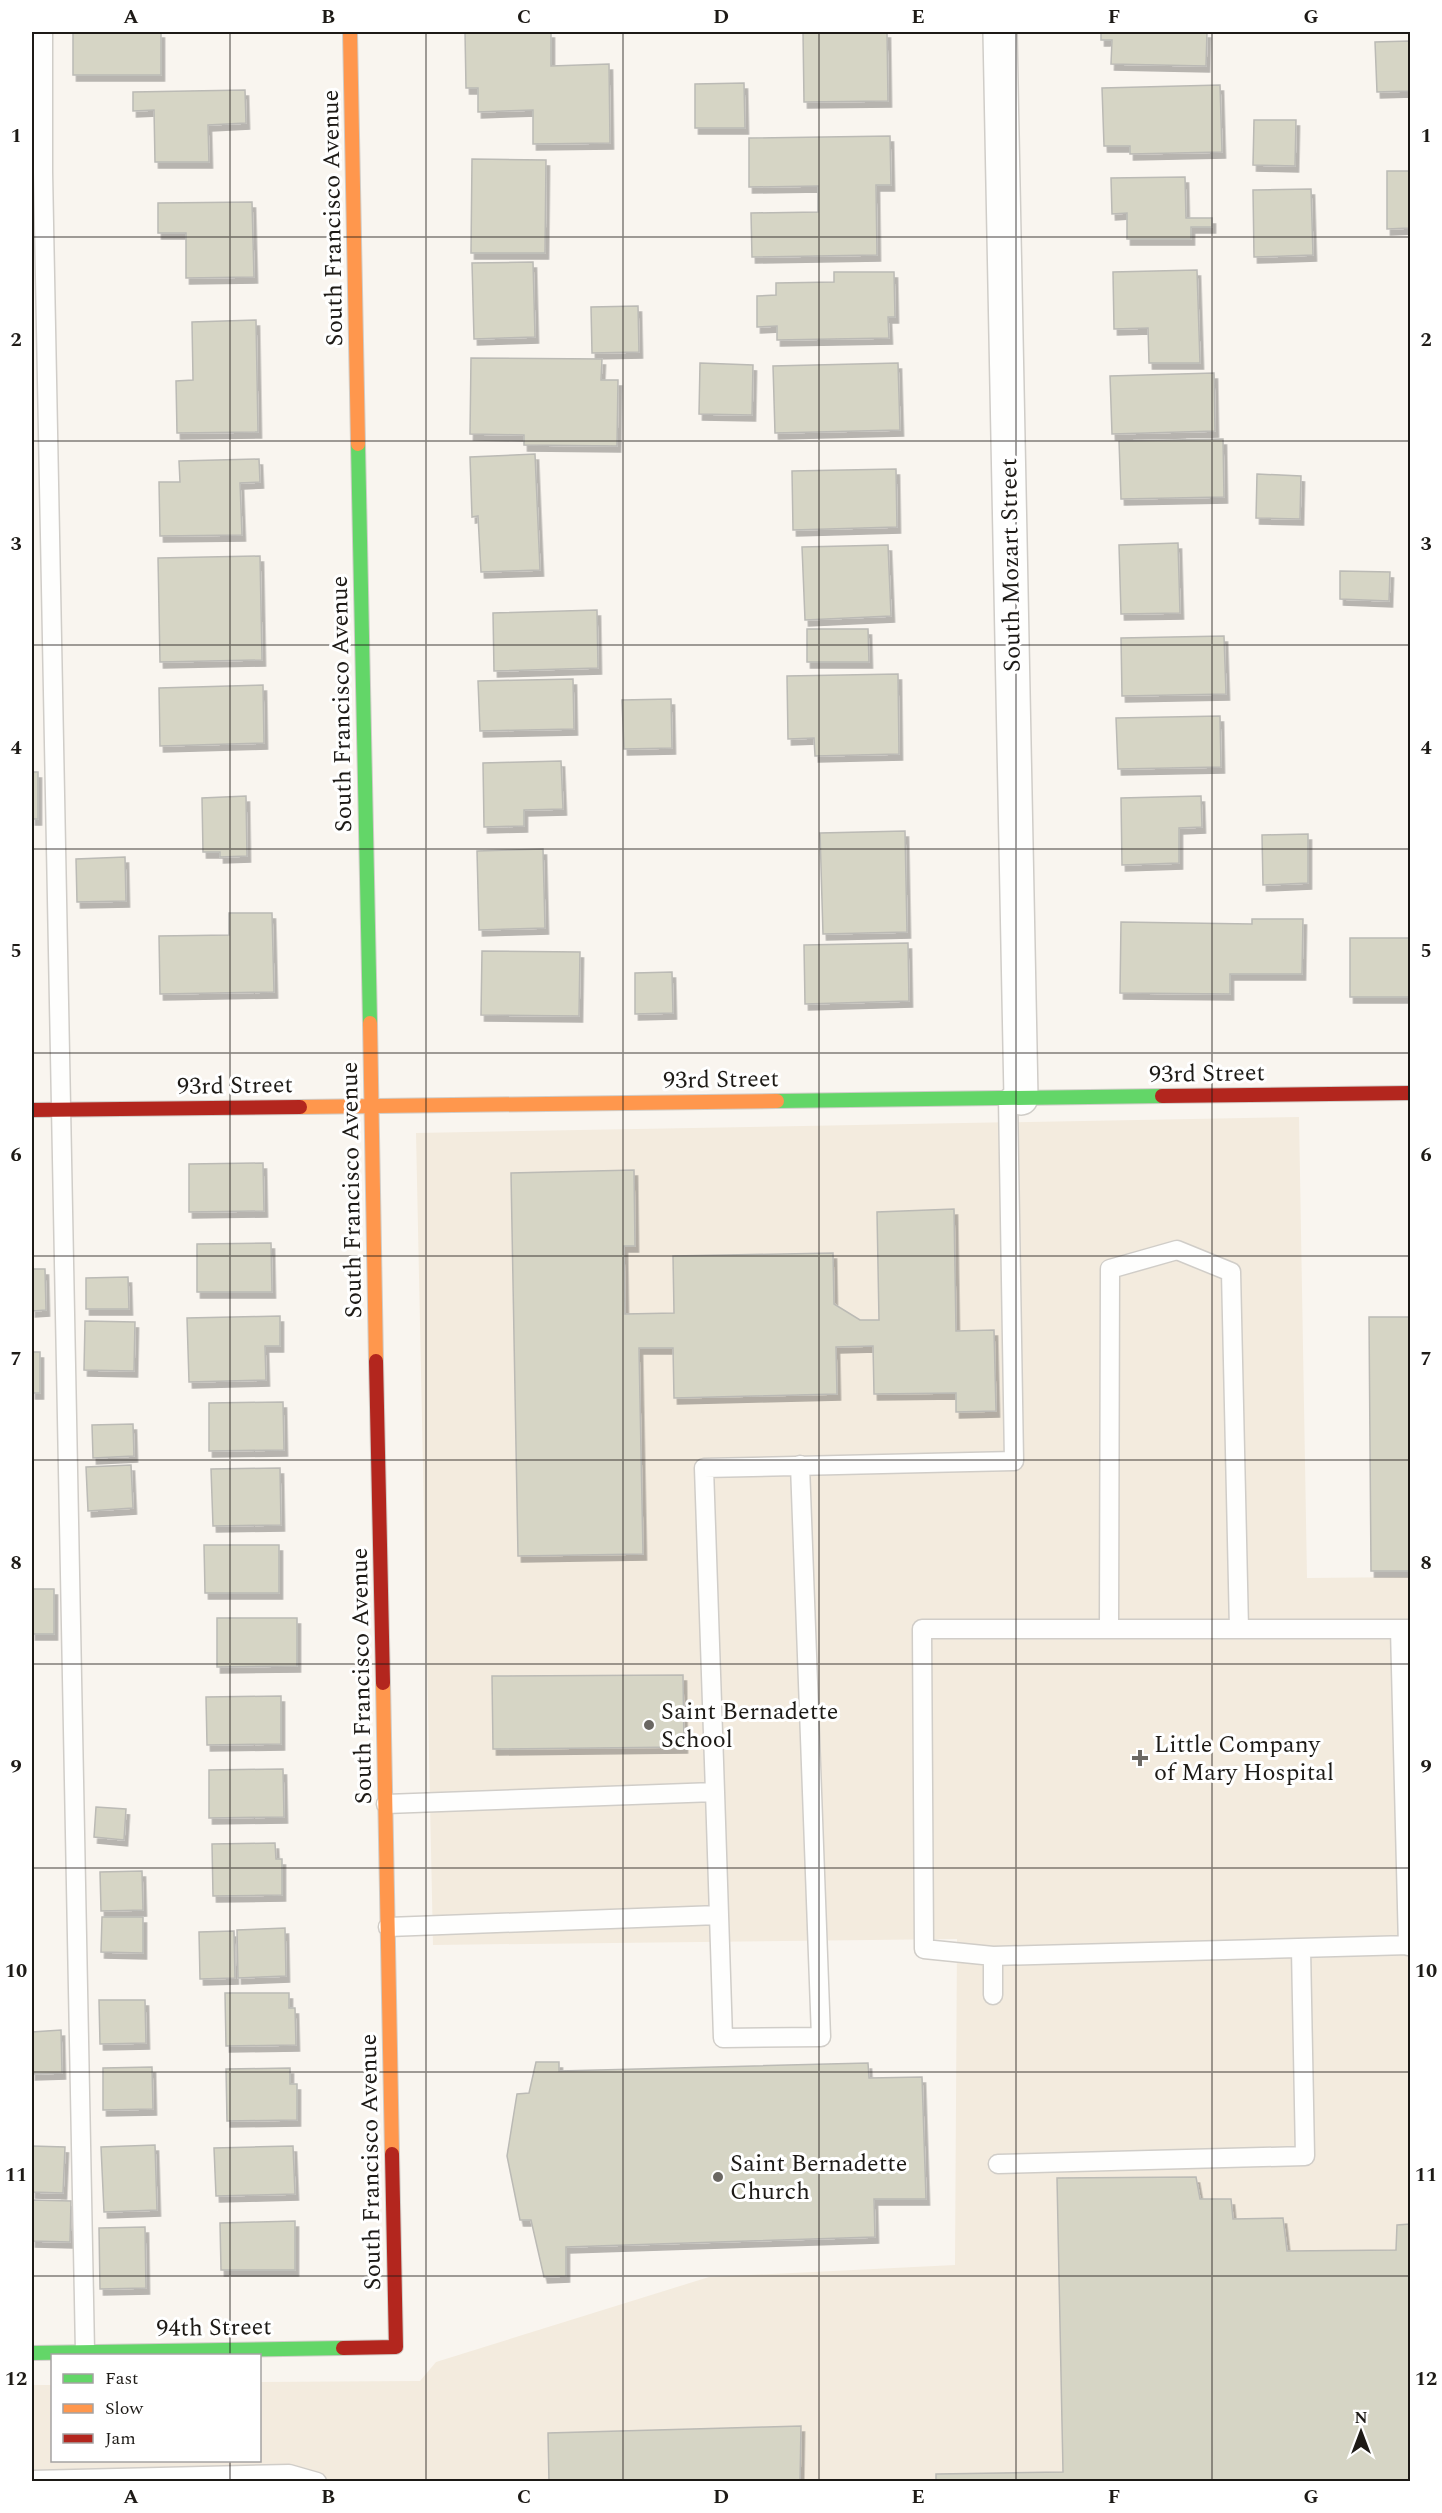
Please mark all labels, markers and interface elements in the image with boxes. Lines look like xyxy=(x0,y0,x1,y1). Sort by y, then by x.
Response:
text: A xyxy=(123,2,139,32)
text: B xyxy=(321,2,335,32)
text: C xyxy=(517,2,531,32)
text: D xyxy=(713,2,729,32)
text: E xyxy=(911,2,925,32)
text: F xyxy=(1108,2,1120,32)
text: G xyxy=(1303,2,1319,32)
street label: South Francisco Avenue xyxy=(313,89,353,347)
text: 1 xyxy=(10,121,22,151)
text: 1 xyxy=(1420,121,1432,151)
text: 2 xyxy=(10,325,22,355)
text: 2 xyxy=(1420,325,1432,355)
street label: South Mozart Street xyxy=(991,458,1031,672)
text: 3 xyxy=(10,529,22,559)
text: 3 xyxy=(1420,529,1432,559)
street label: South Francisco Avenue xyxy=(322,575,362,833)
text: 4 xyxy=(10,733,22,763)
text: 4 xyxy=(1420,733,1432,763)
text: 5 xyxy=(10,936,22,966)
text: 5 xyxy=(1420,936,1432,966)
street label: 93rd Street xyxy=(1149,1055,1265,1093)
street label: South Francisco Avenue xyxy=(332,1061,372,1319)
street label: 93rd Street xyxy=(663,1061,779,1099)
street label: 93rd Street xyxy=(177,1067,293,1105)
text: 6 xyxy=(10,1140,22,1170)
text: 6 xyxy=(1420,1140,1432,1170)
text: 7 xyxy=(10,1344,22,1374)
text: 7 xyxy=(1420,1344,1432,1374)
street label: South Francisco Avenue xyxy=(342,1547,382,1805)
text: 8 xyxy=(10,1548,22,1578)
text: 8 xyxy=(1420,1548,1432,1578)
place label: Saint Bernadette School xyxy=(661,1694,838,1758)
marker: Saint Bernadette School xyxy=(642,1718,656,1732)
place label: Little Company of Mary Hospital xyxy=(1154,1727,1334,1791)
marker: Little Company of Mary Hospital xyxy=(1131,1749,1149,1767)
text: 9 xyxy=(10,1752,22,1782)
text: 9 xyxy=(1420,1752,1432,1782)
text: 10 xyxy=(5,1956,27,1986)
text: 10 xyxy=(1415,1956,1437,1986)
street label: South Francisco Avenue xyxy=(351,2033,391,2291)
place label: Saint Bernadette Church xyxy=(730,2146,907,2210)
text: 11 xyxy=(5,2160,27,2190)
text: 11 xyxy=(1415,2160,1437,2190)
marker: Saint Bernadette Church xyxy=(711,2170,725,2184)
street label: 94th Street xyxy=(156,2309,272,2347)
legend xyxy=(51,2354,261,2462)
text: 12 xyxy=(5,2364,27,2394)
text: 12 xyxy=(1415,2364,1437,2394)
text: Fast xyxy=(105,2365,138,2392)
text: Slow xyxy=(105,2395,144,2422)
north arrow xyxy=(1331,2402,1391,2462)
text: N xyxy=(1354,2406,1368,2430)
text: Jam xyxy=(105,2425,136,2452)
text: A xyxy=(123,2482,139,2512)
text: B xyxy=(321,2482,335,2512)
text: C xyxy=(517,2482,531,2512)
text: D xyxy=(713,2482,729,2512)
text: E xyxy=(911,2482,925,2512)
text: F xyxy=(1108,2482,1120,2512)
text: G xyxy=(1303,2482,1319,2512)

